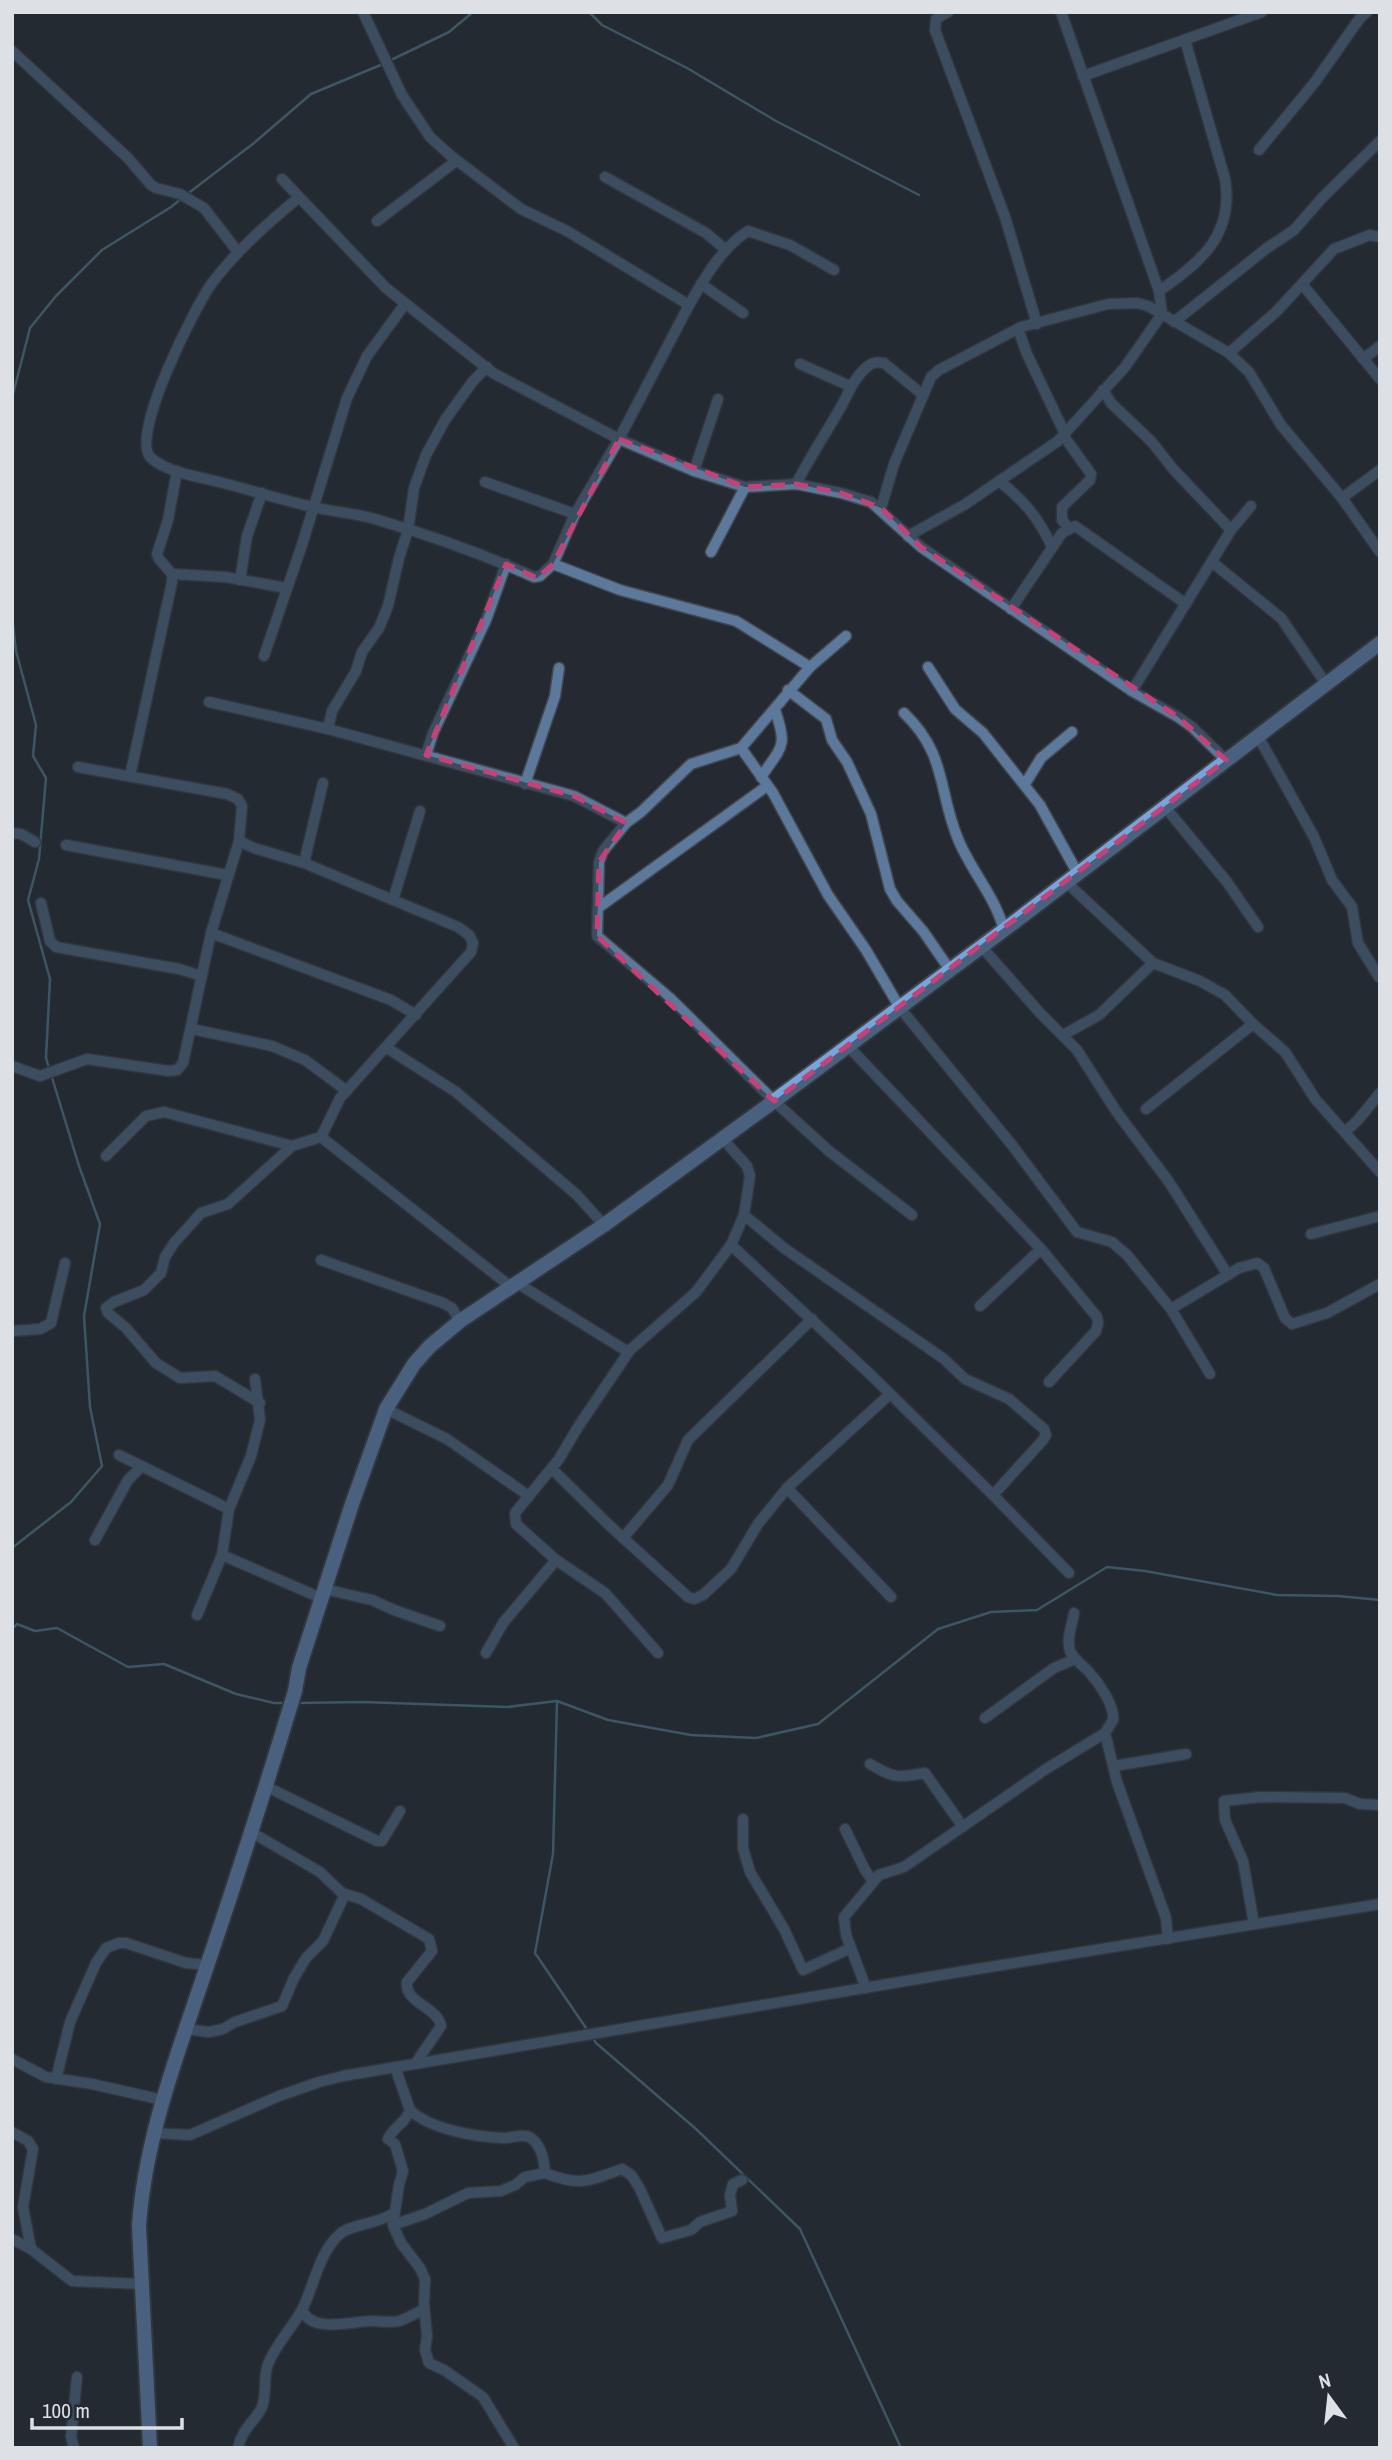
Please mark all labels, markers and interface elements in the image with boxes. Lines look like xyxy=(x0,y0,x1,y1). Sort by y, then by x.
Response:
north arrow xyxy=(1294,2362,1364,2432)
text: N xyxy=(1316,2367,1333,2395)
scale bar xyxy=(32,2386,182,2430)
text: 100 m xyxy=(42,2396,90,2425)

